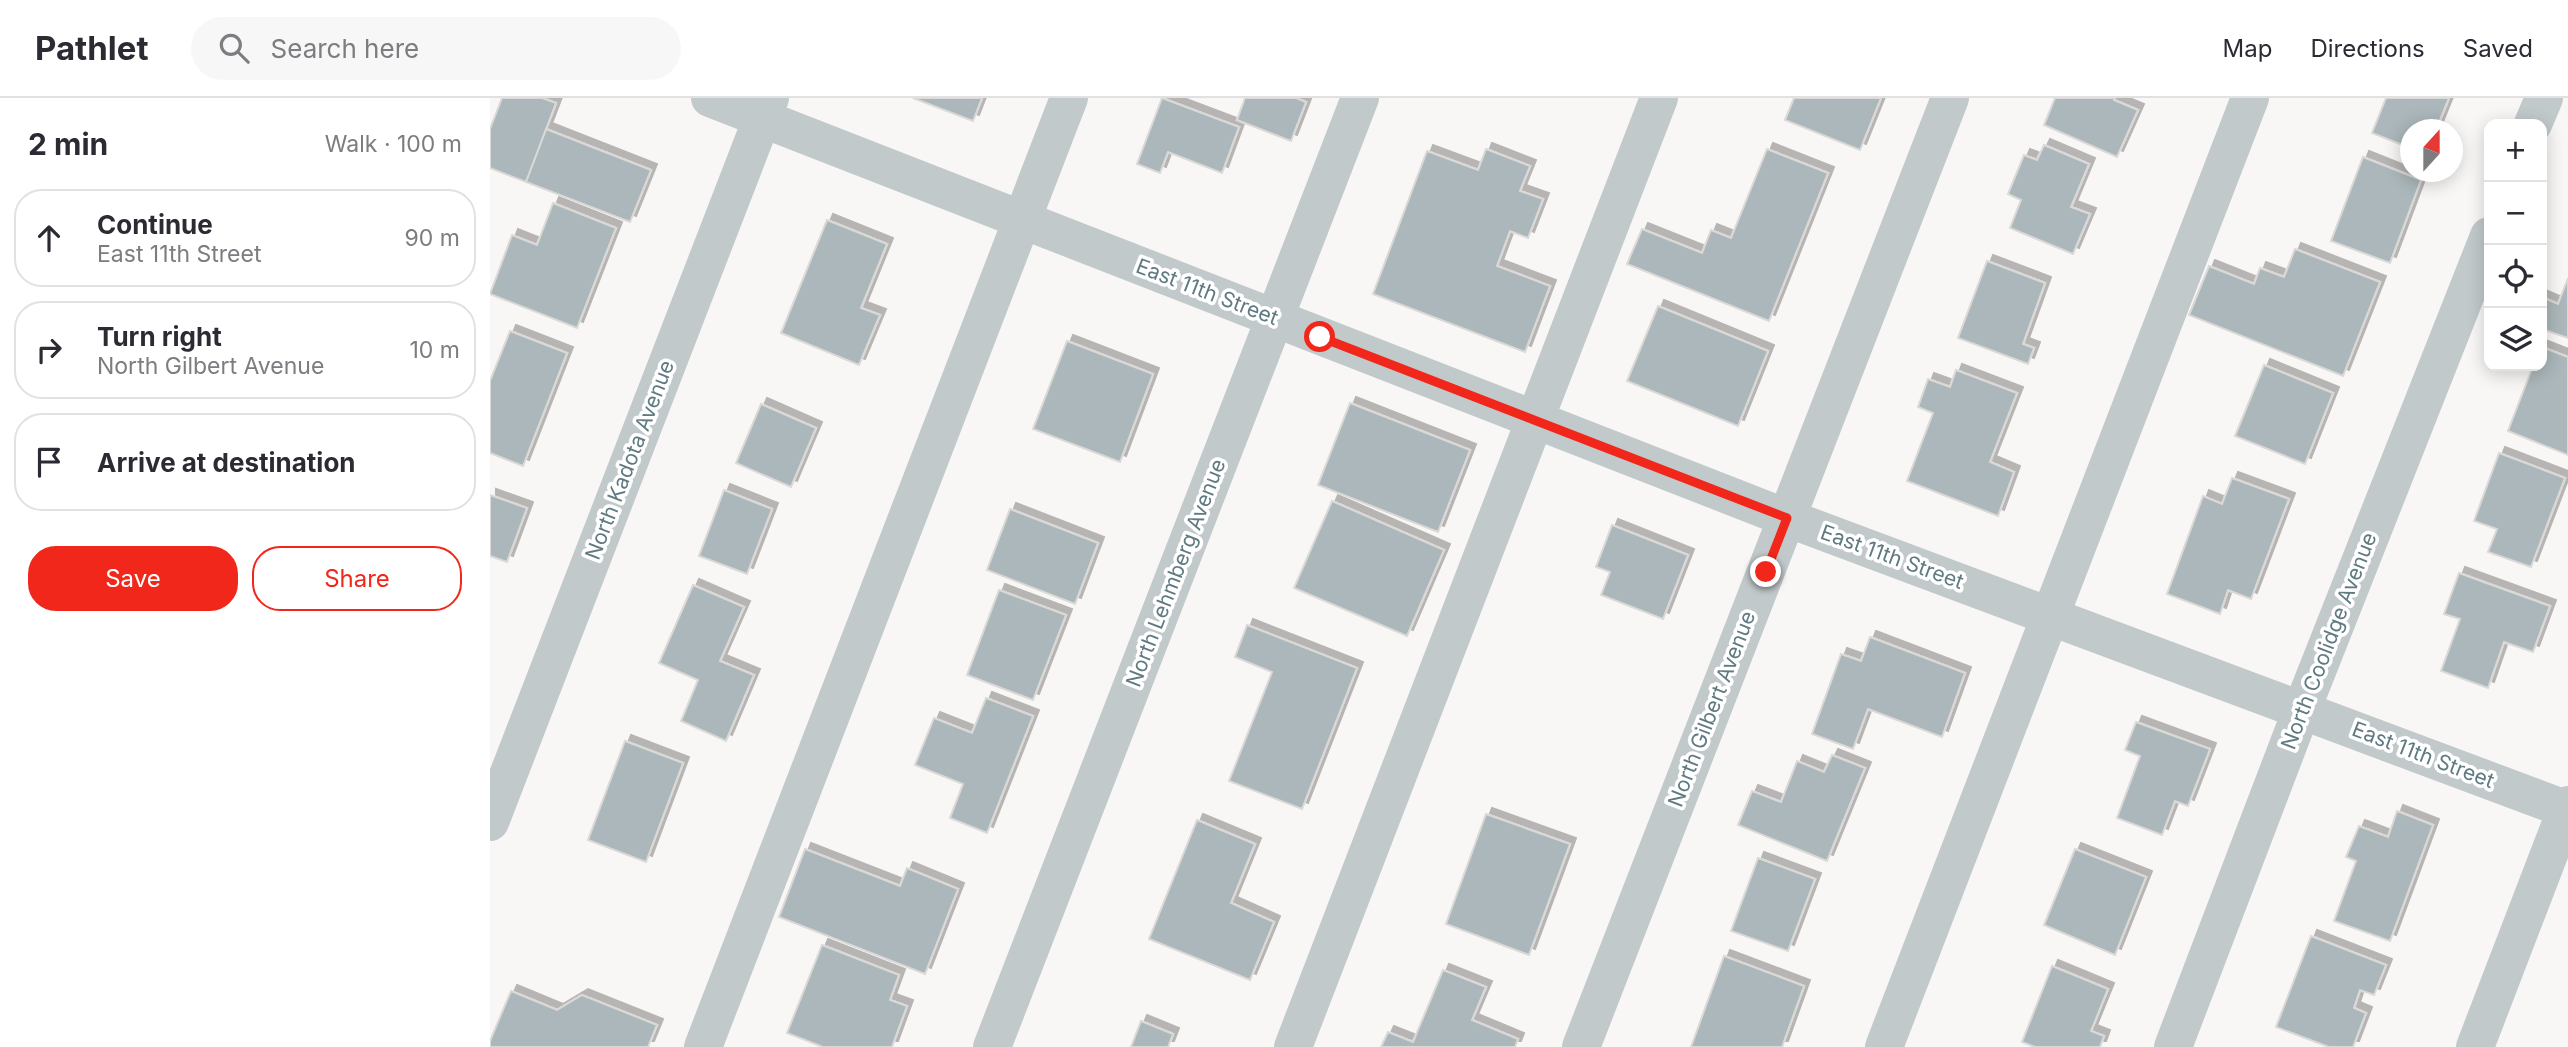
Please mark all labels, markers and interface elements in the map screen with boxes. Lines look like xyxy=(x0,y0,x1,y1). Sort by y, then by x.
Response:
search box xyxy=(191,17,681,80)
text: Pathlet xyxy=(35,28,149,68)
icon: search xyxy=(215,29,253,67)
text: Search here xyxy=(271,33,419,64)
text: Map xyxy=(2223,34,2272,63)
text: Directions xyxy=(2310,34,2425,63)
text: Saved xyxy=(2463,34,2533,63)
north arrow xyxy=(2400,119,2463,182)
map controls xyxy=(2484,119,2547,371)
button: + xyxy=(2484,119,2547,182)
text: 2 min xyxy=(28,126,108,162)
text: Walk · 100 m xyxy=(325,130,462,158)
button: − xyxy=(2484,182,2547,245)
text: Continue xyxy=(97,209,213,240)
icon: ahead xyxy=(30,219,68,257)
text: 90 m xyxy=(405,224,460,252)
text: East 11th Street xyxy=(97,240,261,268)
button: locate xyxy=(2484,245,2547,308)
street label: East 11th Street xyxy=(1133,253,1282,330)
button: layers xyxy=(2484,308,2547,371)
text: Turn right xyxy=(97,321,222,352)
route start xyxy=(1304,321,1335,352)
icon: right xyxy=(30,331,68,369)
text: 10 m xyxy=(410,336,460,364)
text: North Gilbert Avenue xyxy=(97,352,324,380)
street label: North Kadota Avenue xyxy=(580,357,679,563)
icon: arrive xyxy=(30,443,68,481)
text: Arrive at destination xyxy=(97,447,356,478)
street label: North Lehmberg Avenue xyxy=(1121,455,1231,690)
street label: East 11th Street xyxy=(1817,519,1967,594)
street label: North Coolidge Avenue xyxy=(2276,529,2381,753)
button: Save xyxy=(28,546,238,611)
button: Share xyxy=(252,546,462,611)
route end xyxy=(1750,556,1781,587)
street label: North Gilbert Avenue xyxy=(1663,607,1760,810)
street label: East 11th Street xyxy=(2349,716,2498,793)

